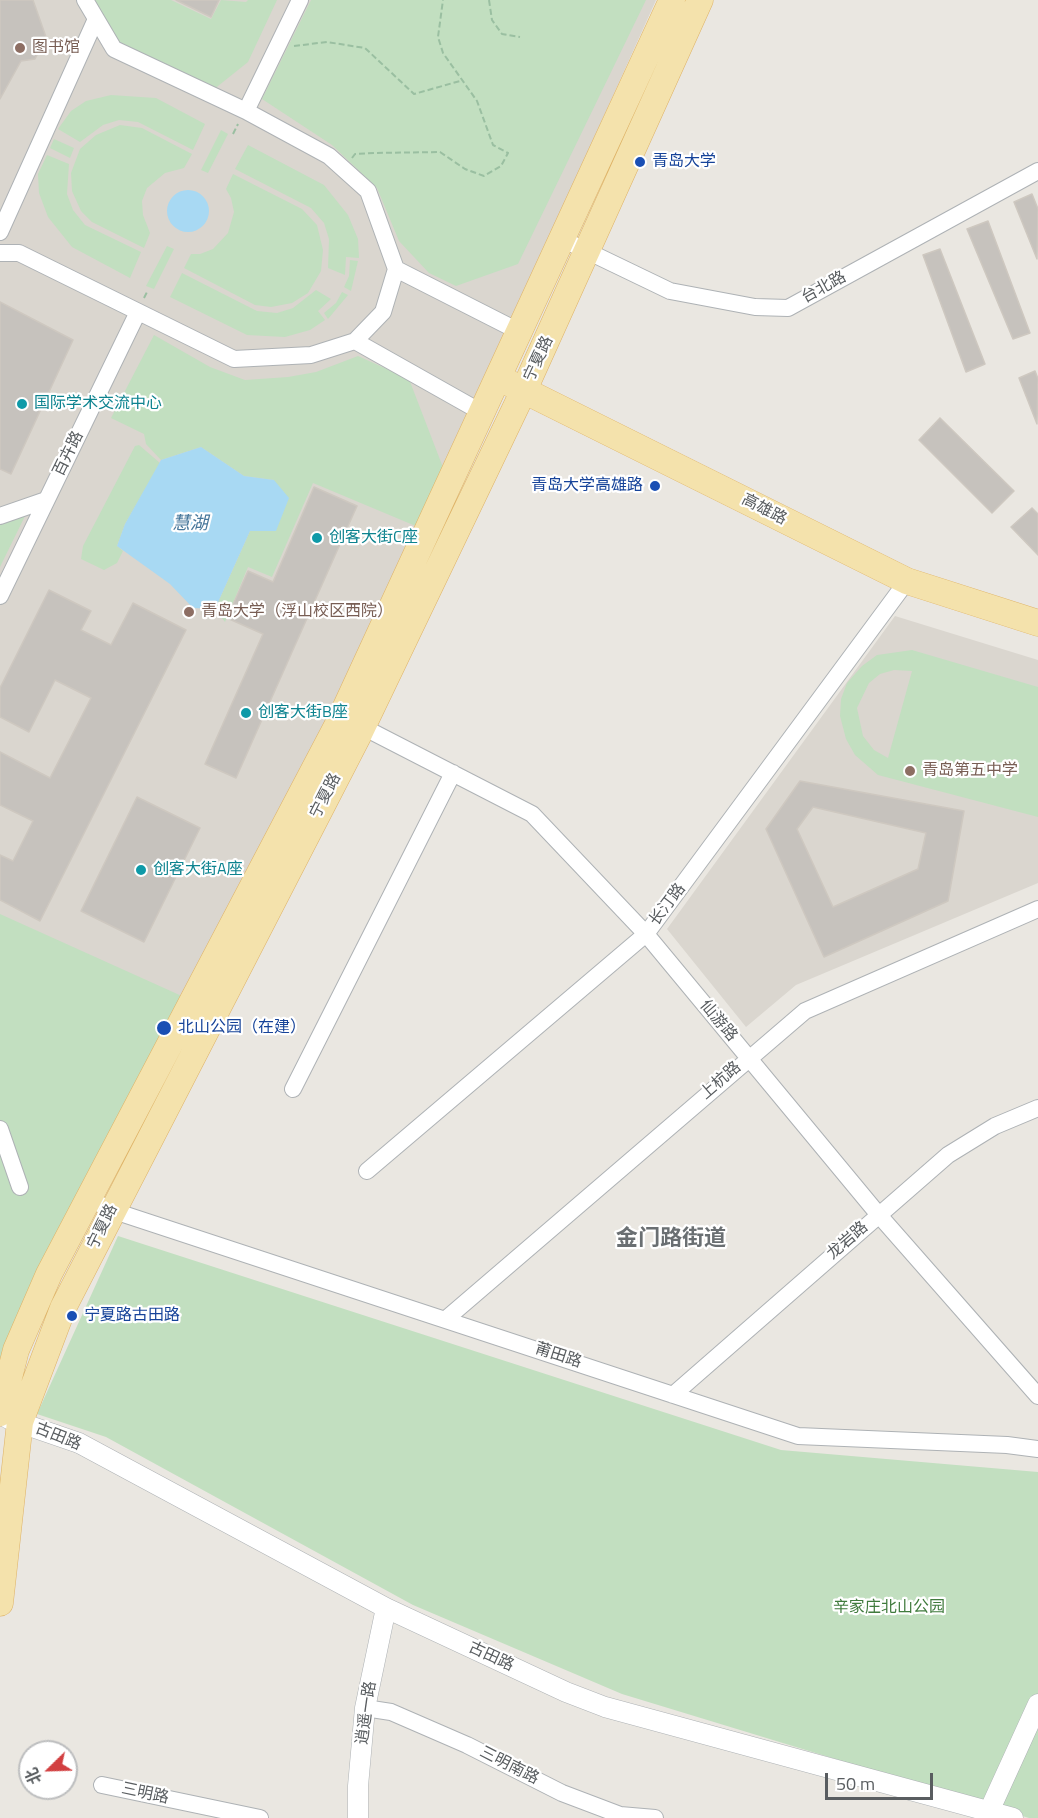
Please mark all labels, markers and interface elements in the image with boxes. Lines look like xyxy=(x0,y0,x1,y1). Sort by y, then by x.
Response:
place label: 图书馆 xyxy=(32,38,80,58)
marker: 图书馆 xyxy=(13,41,27,55)
place label: 青岛大学 xyxy=(652,152,716,172)
marker: 青岛大学 xyxy=(633,155,647,169)
street label: 台北路 xyxy=(798,268,850,308)
street label: 宁夏路 xyxy=(520,333,558,385)
place label: 国际学术交流中心 xyxy=(34,394,162,414)
marker: 国际学术交流中心 xyxy=(15,397,29,411)
street label: 百卉路 xyxy=(50,428,88,480)
place label: 青岛大学高雄路 xyxy=(531,476,643,496)
marker: 青岛大学高雄路 xyxy=(648,479,662,493)
street label: 高雄路 xyxy=(738,491,790,529)
water label: 慧湖 xyxy=(172,514,208,536)
place label: 创客大街C座 xyxy=(329,528,418,548)
marker: 创客大街C座 xyxy=(310,531,324,545)
place label: 青岛大学（浮山校区西院） xyxy=(201,602,393,622)
marker: 青岛大学（浮山校区西院） xyxy=(182,605,196,619)
place label: 创客大街B座 xyxy=(258,703,348,723)
marker: 创客大街B座 xyxy=(239,706,253,720)
place label: 青岛第五中学 xyxy=(922,761,1018,781)
marker: 青岛第五中学 xyxy=(903,764,917,778)
street label: 宁夏路 xyxy=(307,770,345,822)
place label: 创客大街A座 xyxy=(153,860,243,880)
marker: 创客大街A座 xyxy=(134,863,148,877)
street label: 长汀路 xyxy=(646,880,690,930)
street label: 仙游路 xyxy=(695,996,741,1046)
place label: 北山公园（在建） xyxy=(178,1018,306,1038)
marker: 北山公园（在建） xyxy=(155,1019,173,1037)
street label: 上杭路 xyxy=(697,1058,745,1104)
street label: 宁夏路 xyxy=(84,1201,122,1253)
street label: 龙岩路 xyxy=(824,1218,872,1264)
district label: 金门路街道 xyxy=(616,1227,726,1253)
place label: 宁夏路古田路 xyxy=(84,1306,180,1326)
marker: 宁夏路古田路 xyxy=(65,1309,79,1323)
street label: 莆田路 xyxy=(532,1339,584,1373)
street label: 古田路 xyxy=(32,1419,84,1455)
park label: 辛家庄北山公园 xyxy=(833,1598,945,1618)
street label: 古田路 xyxy=(465,1638,517,1676)
street label: 逍遥一路 xyxy=(353,1680,381,1746)
north arrow xyxy=(18,1740,78,1800)
street label: 三明南路 xyxy=(476,1743,542,1789)
scale bar xyxy=(828,1761,936,1799)
text: 北 xyxy=(19,1764,47,1788)
text: 50 m xyxy=(836,1770,875,1797)
street label: 三明路 xyxy=(120,1780,170,1808)

